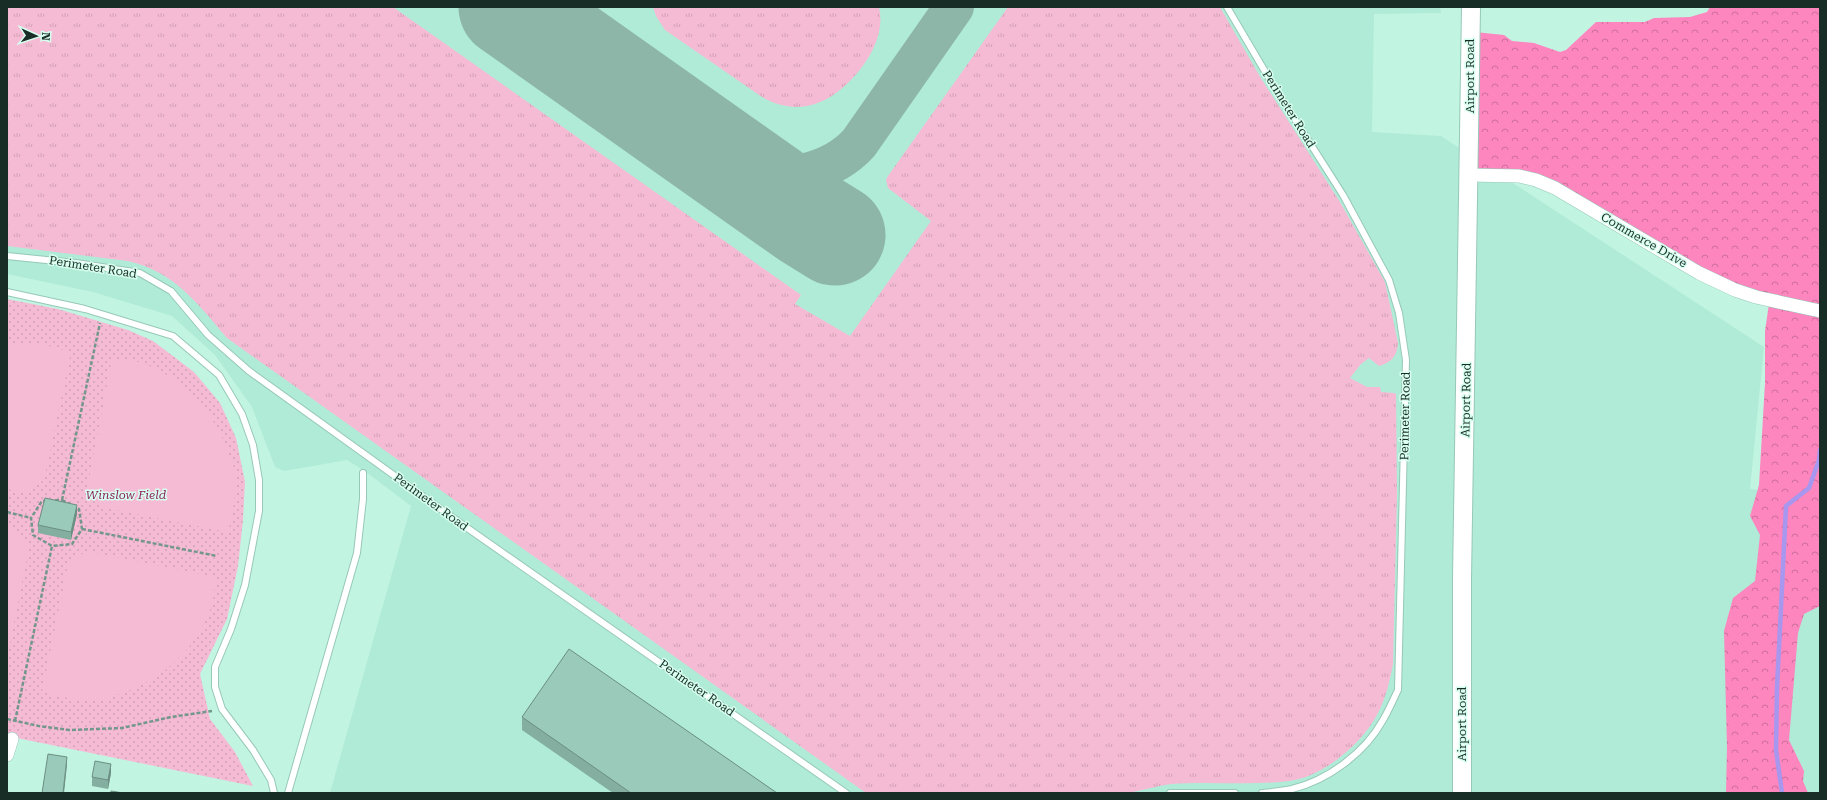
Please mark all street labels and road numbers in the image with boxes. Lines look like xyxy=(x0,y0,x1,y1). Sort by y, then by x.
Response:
street label: Airport Road xyxy=(1463,38,1477,113)
street label: Perimeter Road xyxy=(1260,68,1319,151)
street label: Commerce Drive xyxy=(1598,210,1690,271)
street label: Perimeter Road xyxy=(48,253,138,281)
street label: Airport Road xyxy=(1458,362,1474,437)
street label: Perimeter Road xyxy=(1397,371,1413,460)
street label: Perimeter Road xyxy=(391,470,471,534)
street label: Perimeter Road xyxy=(657,657,738,719)
street label: Airport Road xyxy=(1455,686,1469,761)

